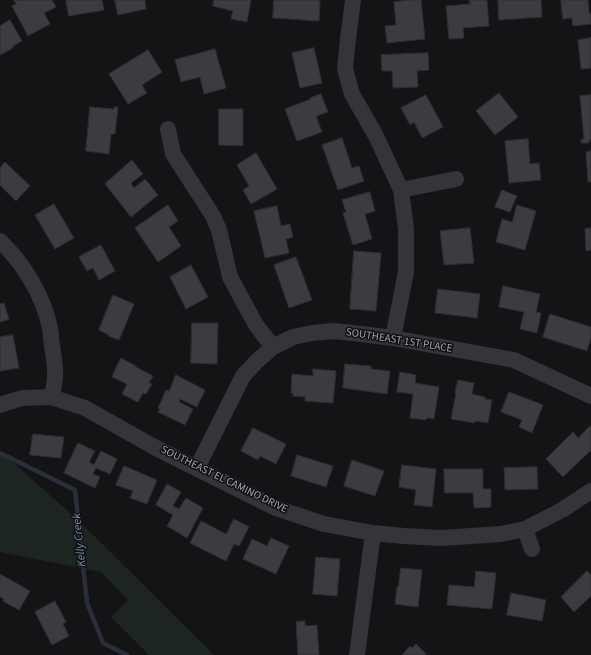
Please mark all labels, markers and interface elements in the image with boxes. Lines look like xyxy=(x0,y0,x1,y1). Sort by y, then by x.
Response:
street label: SOUTHEAST 1ST PLACE xyxy=(345,326,453,356)
street label: SOUTHEAST EL CAMINO DRIVE xyxy=(158,444,290,516)
water label: Kelly Creek xyxy=(70,512,90,568)

